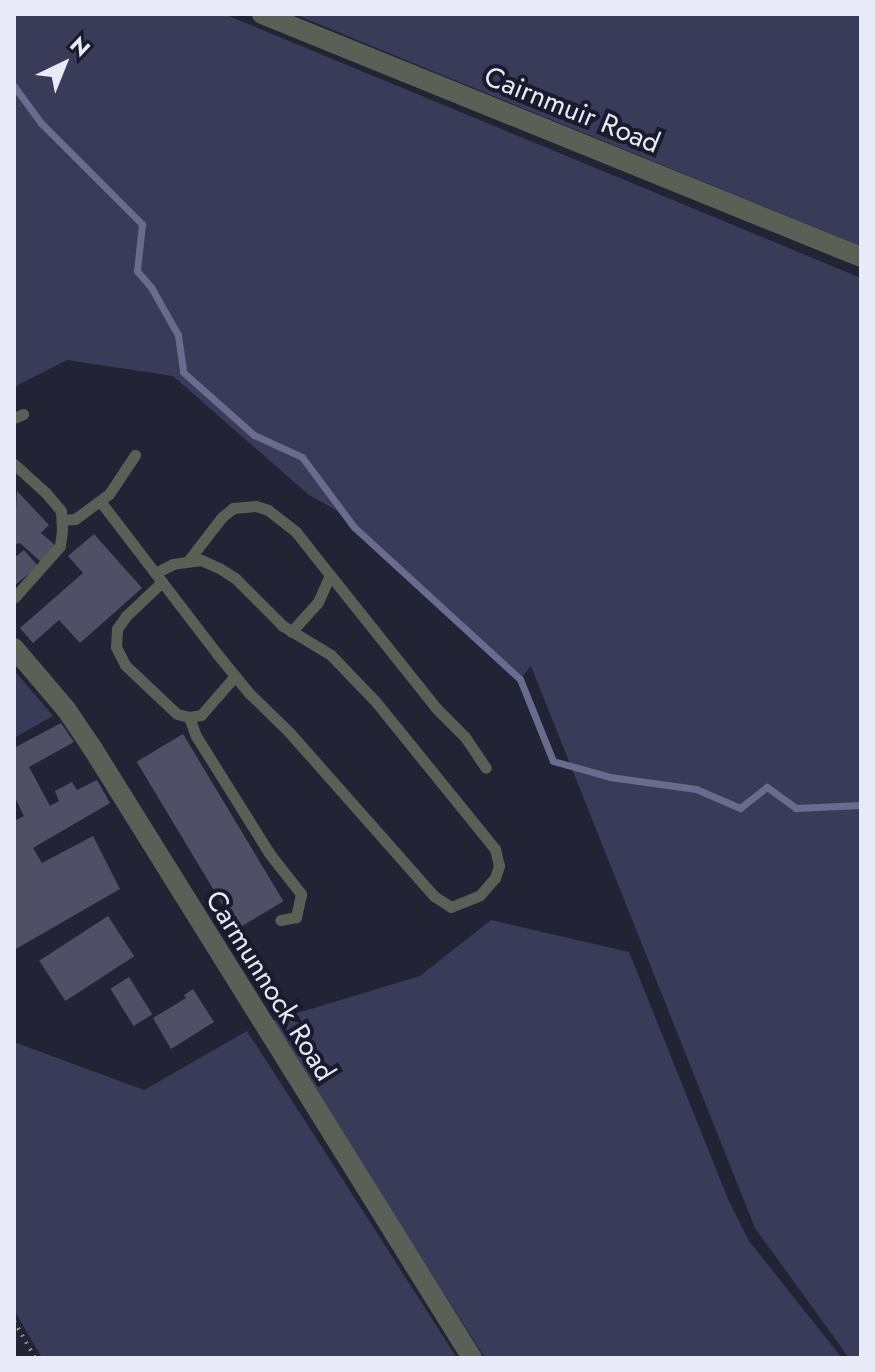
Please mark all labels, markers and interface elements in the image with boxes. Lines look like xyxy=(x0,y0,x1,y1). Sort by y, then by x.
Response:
north arrow xyxy=(24,24,104,104)
text: N xyxy=(63,29,98,64)
street label: Cairnmuir Road xyxy=(479,60,665,160)
street label: Carmunnock Road xyxy=(198,885,342,1087)

